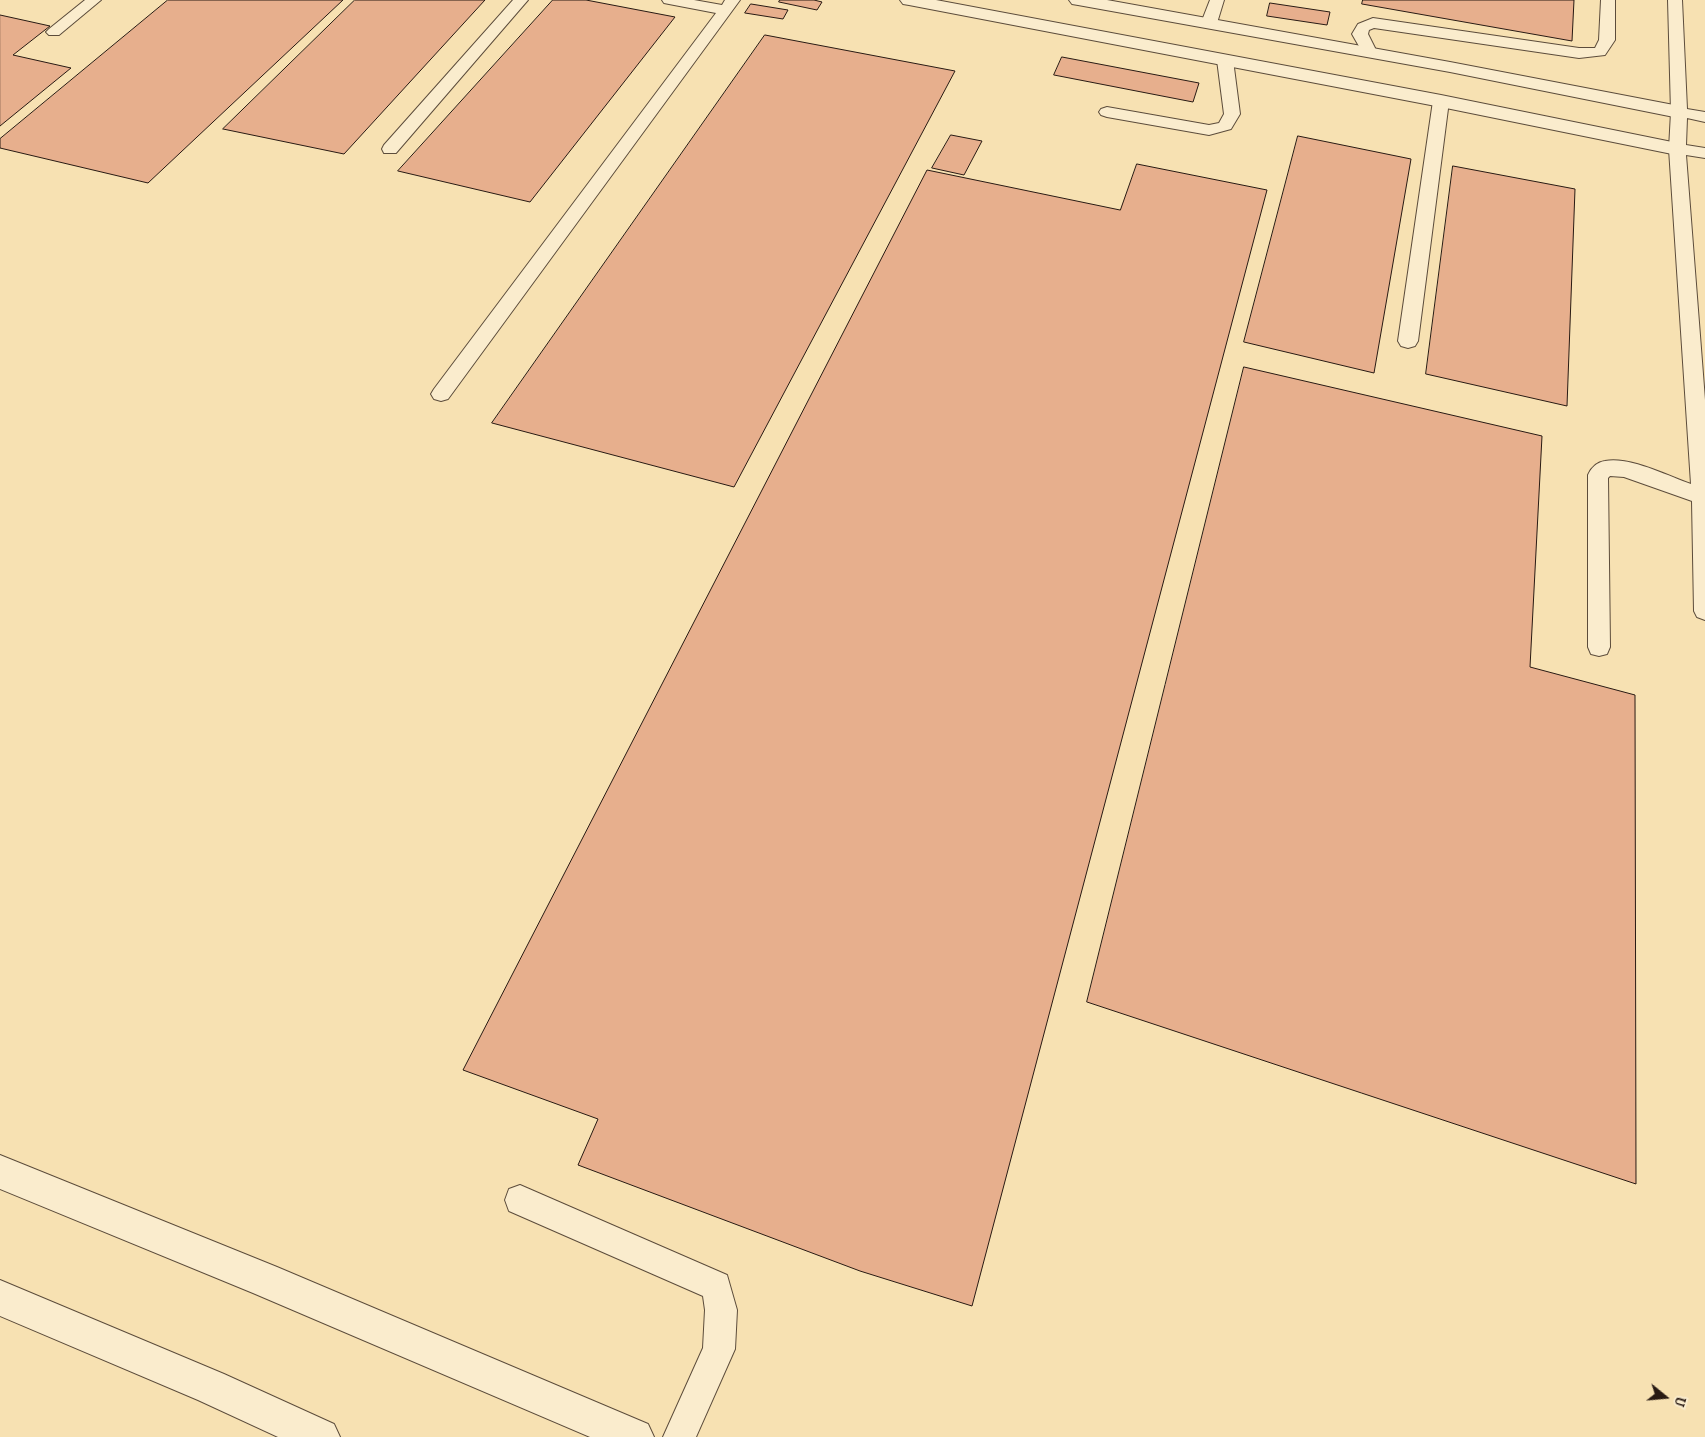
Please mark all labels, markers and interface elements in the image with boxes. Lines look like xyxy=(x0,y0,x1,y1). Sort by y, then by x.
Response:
north arrow xyxy=(1640,1372,1690,1422)
text: U xyxy=(1669,1394,1690,1409)

